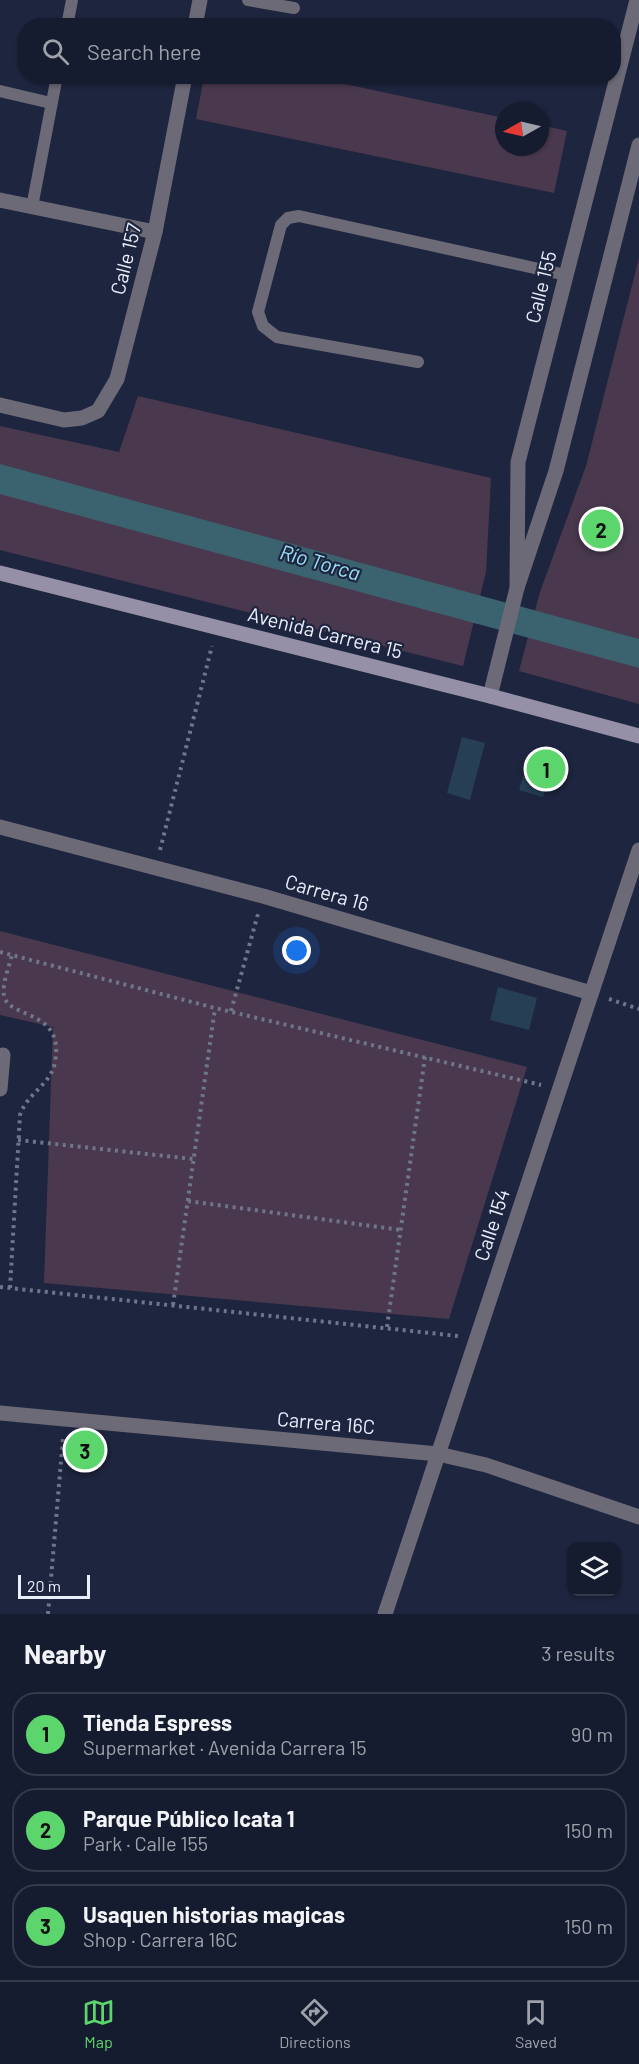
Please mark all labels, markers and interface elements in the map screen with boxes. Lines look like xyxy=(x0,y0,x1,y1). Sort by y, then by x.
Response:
search box xyxy=(18,18,621,84)
icon: search xyxy=(39,35,72,68)
text: Search here xyxy=(87,38,201,64)
north arrow xyxy=(495,102,549,156)
street label: Calle 157 xyxy=(105,220,146,297)
street label: Calle 155 xyxy=(519,248,561,325)
pin: 2 xyxy=(582,506,620,552)
water label: Río Torca xyxy=(277,538,363,585)
street label: Avenida Carrera 15 xyxy=(245,601,405,663)
pin: 1 xyxy=(526,746,566,792)
street label: Carrera 16 xyxy=(283,869,372,915)
your location xyxy=(282,936,311,965)
street label: Calle 154 xyxy=(468,1186,514,1264)
street label: Carrera 16C xyxy=(276,1406,376,1438)
pin: 3 xyxy=(66,1428,104,1472)
map controls xyxy=(567,1542,621,1596)
button: layers xyxy=(567,1542,621,1596)
scale bar xyxy=(18,1572,90,1600)
text: 20 m xyxy=(27,1576,61,1595)
text: Nearby xyxy=(24,1638,106,1669)
text: 3 results xyxy=(541,1641,615,1665)
text: Tienda Espress xyxy=(83,1709,232,1735)
text: 1 xyxy=(42,1722,49,1746)
text: 90 m xyxy=(571,1722,613,1746)
text: Supermarket · Avenida Carrera 15 xyxy=(83,1735,366,1759)
text: Parque Público Icata 1 xyxy=(83,1805,295,1831)
text: 2 xyxy=(40,1818,51,1842)
text: 150 m xyxy=(564,1818,613,1842)
text: Park · Calle 155 xyxy=(83,1831,208,1855)
text: Usaquen historias magicas xyxy=(83,1901,345,1927)
text: 3 xyxy=(40,1914,51,1938)
text: 150 m xyxy=(564,1914,613,1938)
text: Shop · Carrera 16C xyxy=(83,1927,238,1951)
tab: Map xyxy=(82,1996,115,2051)
tab: Directions xyxy=(279,1996,351,2051)
tab: Saved xyxy=(515,1996,557,2051)

